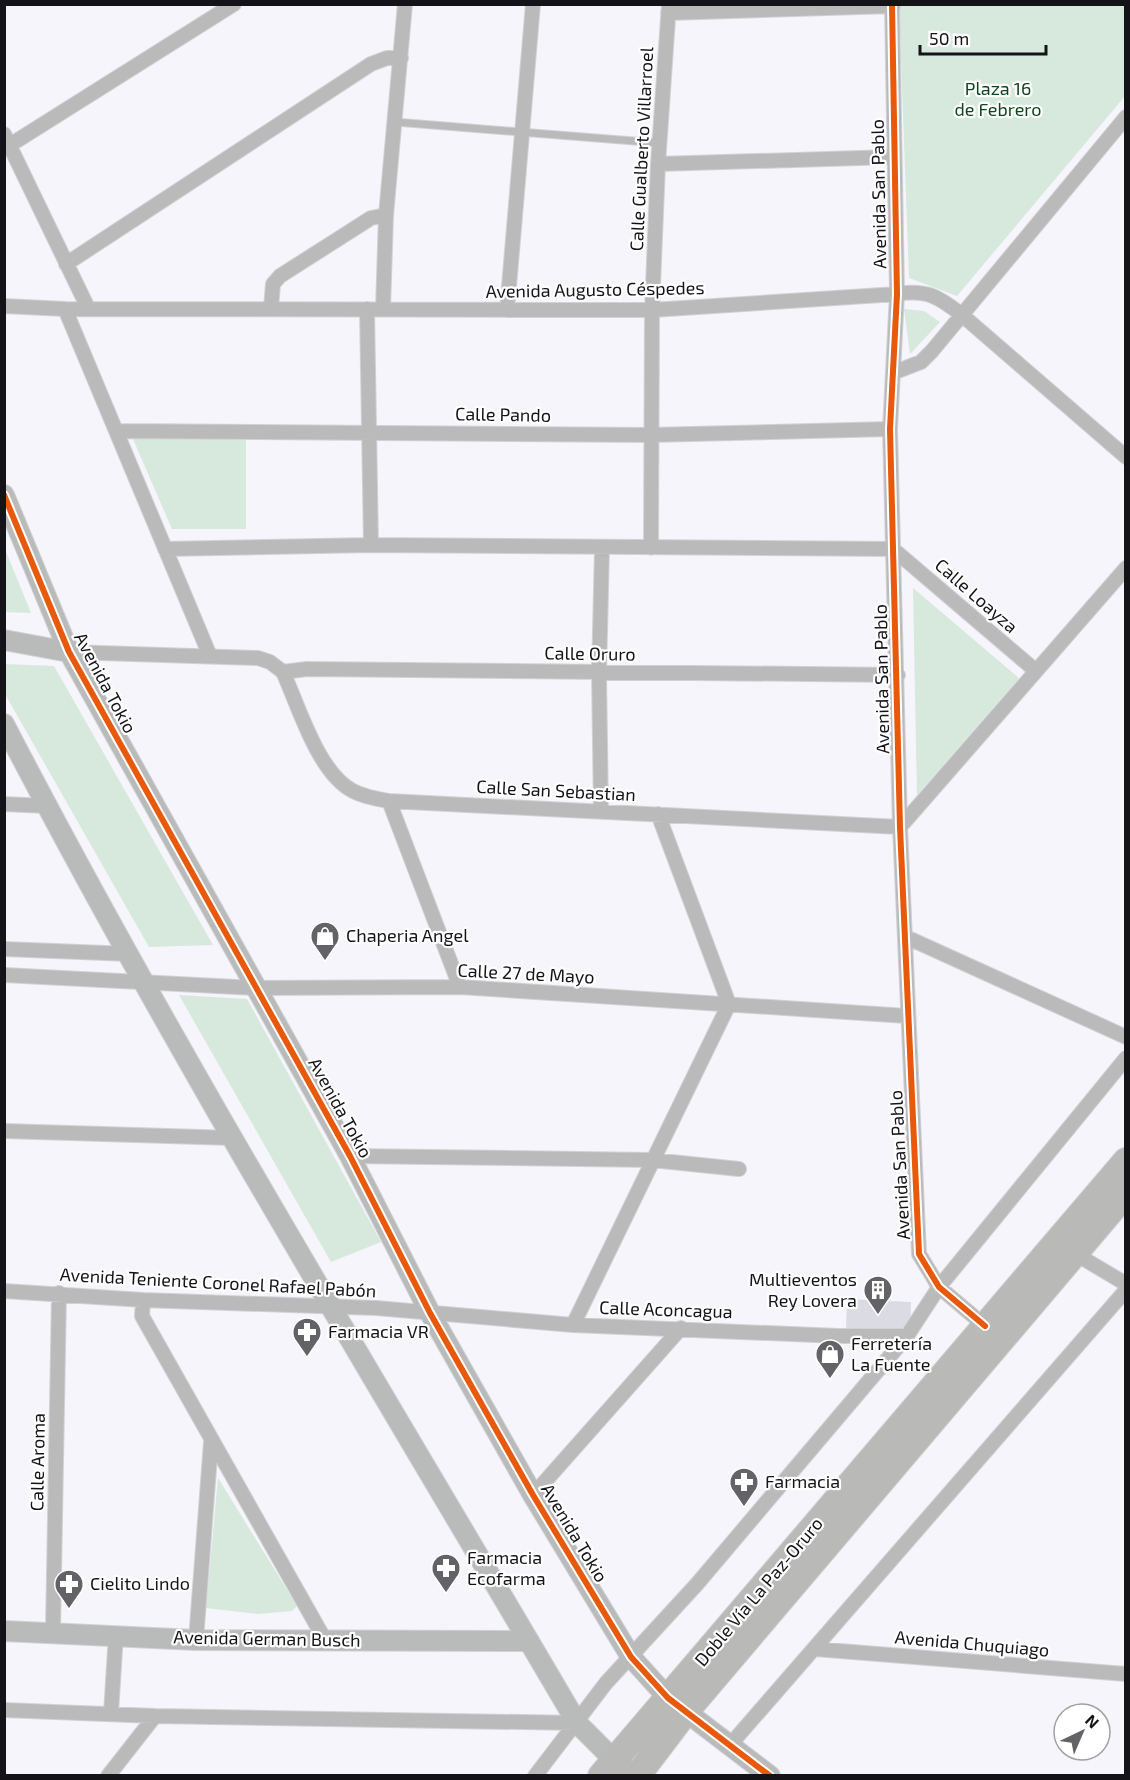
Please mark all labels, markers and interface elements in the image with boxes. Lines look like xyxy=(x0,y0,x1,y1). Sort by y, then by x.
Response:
scale bar xyxy=(920,18,1046,56)
text: 50 m xyxy=(929,27,969,49)
street label: Calle Gualberto Villarroel xyxy=(625,46,657,252)
park label: Plaza 16 de Febrero xyxy=(954,77,1042,120)
street label: Avenida San Pablo xyxy=(866,119,890,269)
street label: Avenida Augusto Céspedes xyxy=(485,276,705,302)
street label: Calle Pando xyxy=(455,402,551,426)
street label: Calle Loayza xyxy=(931,553,1023,637)
street label: Avenida San Pablo xyxy=(869,604,893,754)
street label: Avenida Tokio xyxy=(70,628,142,737)
street label: Calle Oruro xyxy=(544,641,636,665)
street label: Calle San Sebastian xyxy=(476,775,636,805)
shop icon: Chaperia Angel xyxy=(309,920,341,962)
place label: Chaperia Angel xyxy=(346,924,469,946)
street label: Calle 27 de Mayo xyxy=(457,958,595,988)
street label: Avenida Tokio xyxy=(304,1054,377,1161)
street label: Avenida San Pablo xyxy=(884,1090,914,1240)
street label: Avenida Teniente Coronel Rafael Pabón xyxy=(59,1263,377,1301)
place label: Multieventos Rey Lovera xyxy=(749,1268,857,1311)
building icon: Multieventos Rey Lovera xyxy=(862,1274,894,1316)
street label: Calle Aconcagua xyxy=(599,1296,733,1322)
pharmacy icon: Farmacia VR xyxy=(291,1316,323,1358)
place label: Farmacia VR xyxy=(328,1320,429,1342)
place label: Ferretería La Fuente xyxy=(851,1332,932,1375)
shop icon: Ferretería La Fuente xyxy=(814,1338,846,1380)
street label: Calle Aroma xyxy=(25,1413,49,1511)
pharmacy icon: Farmacia xyxy=(728,1466,760,1508)
place label: Farmacia xyxy=(765,1470,840,1492)
street label: Avenida Tokio xyxy=(537,1479,613,1586)
street label: Doble Vía La Paz-Oruro xyxy=(690,1512,827,1670)
place label: Farmacia Ecofarma xyxy=(467,1546,546,1589)
pharmacy icon: Farmacia Ecofarma xyxy=(430,1552,462,1594)
pharmacy icon: Cielito Lindo xyxy=(53,1568,85,1610)
place label: Cielito Lindo xyxy=(90,1572,190,1594)
street label: Avenida German Busch xyxy=(173,1625,361,1651)
street label: Avenida Chuquiago xyxy=(894,1625,1050,1661)
north arrow xyxy=(1052,1702,1112,1762)
text: N xyxy=(1082,1710,1104,1732)

